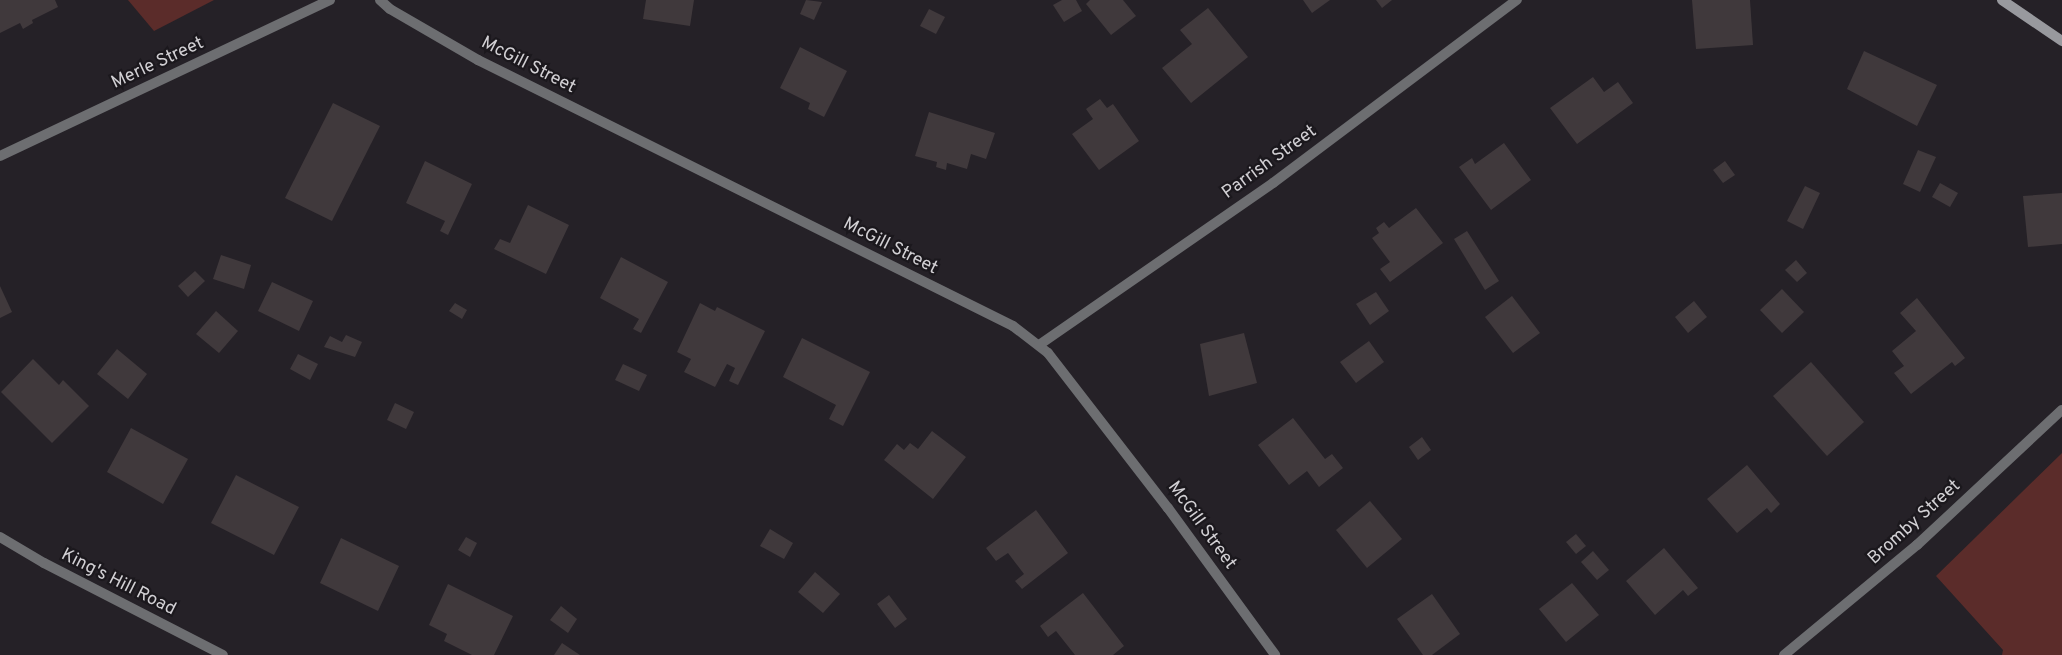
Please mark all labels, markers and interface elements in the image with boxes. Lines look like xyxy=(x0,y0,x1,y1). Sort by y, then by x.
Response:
street label: Merle Street xyxy=(108,33,208,95)
street label: McGill Street xyxy=(477,33,579,99)
street label: Parrish Street xyxy=(1219,122,1321,204)
street label: McGill Street xyxy=(839,214,941,280)
street label: Bromby Street xyxy=(1864,476,1966,570)
street label: McGill Street xyxy=(1162,478,1240,574)
street label: King's Hill Road xyxy=(57,545,179,621)

